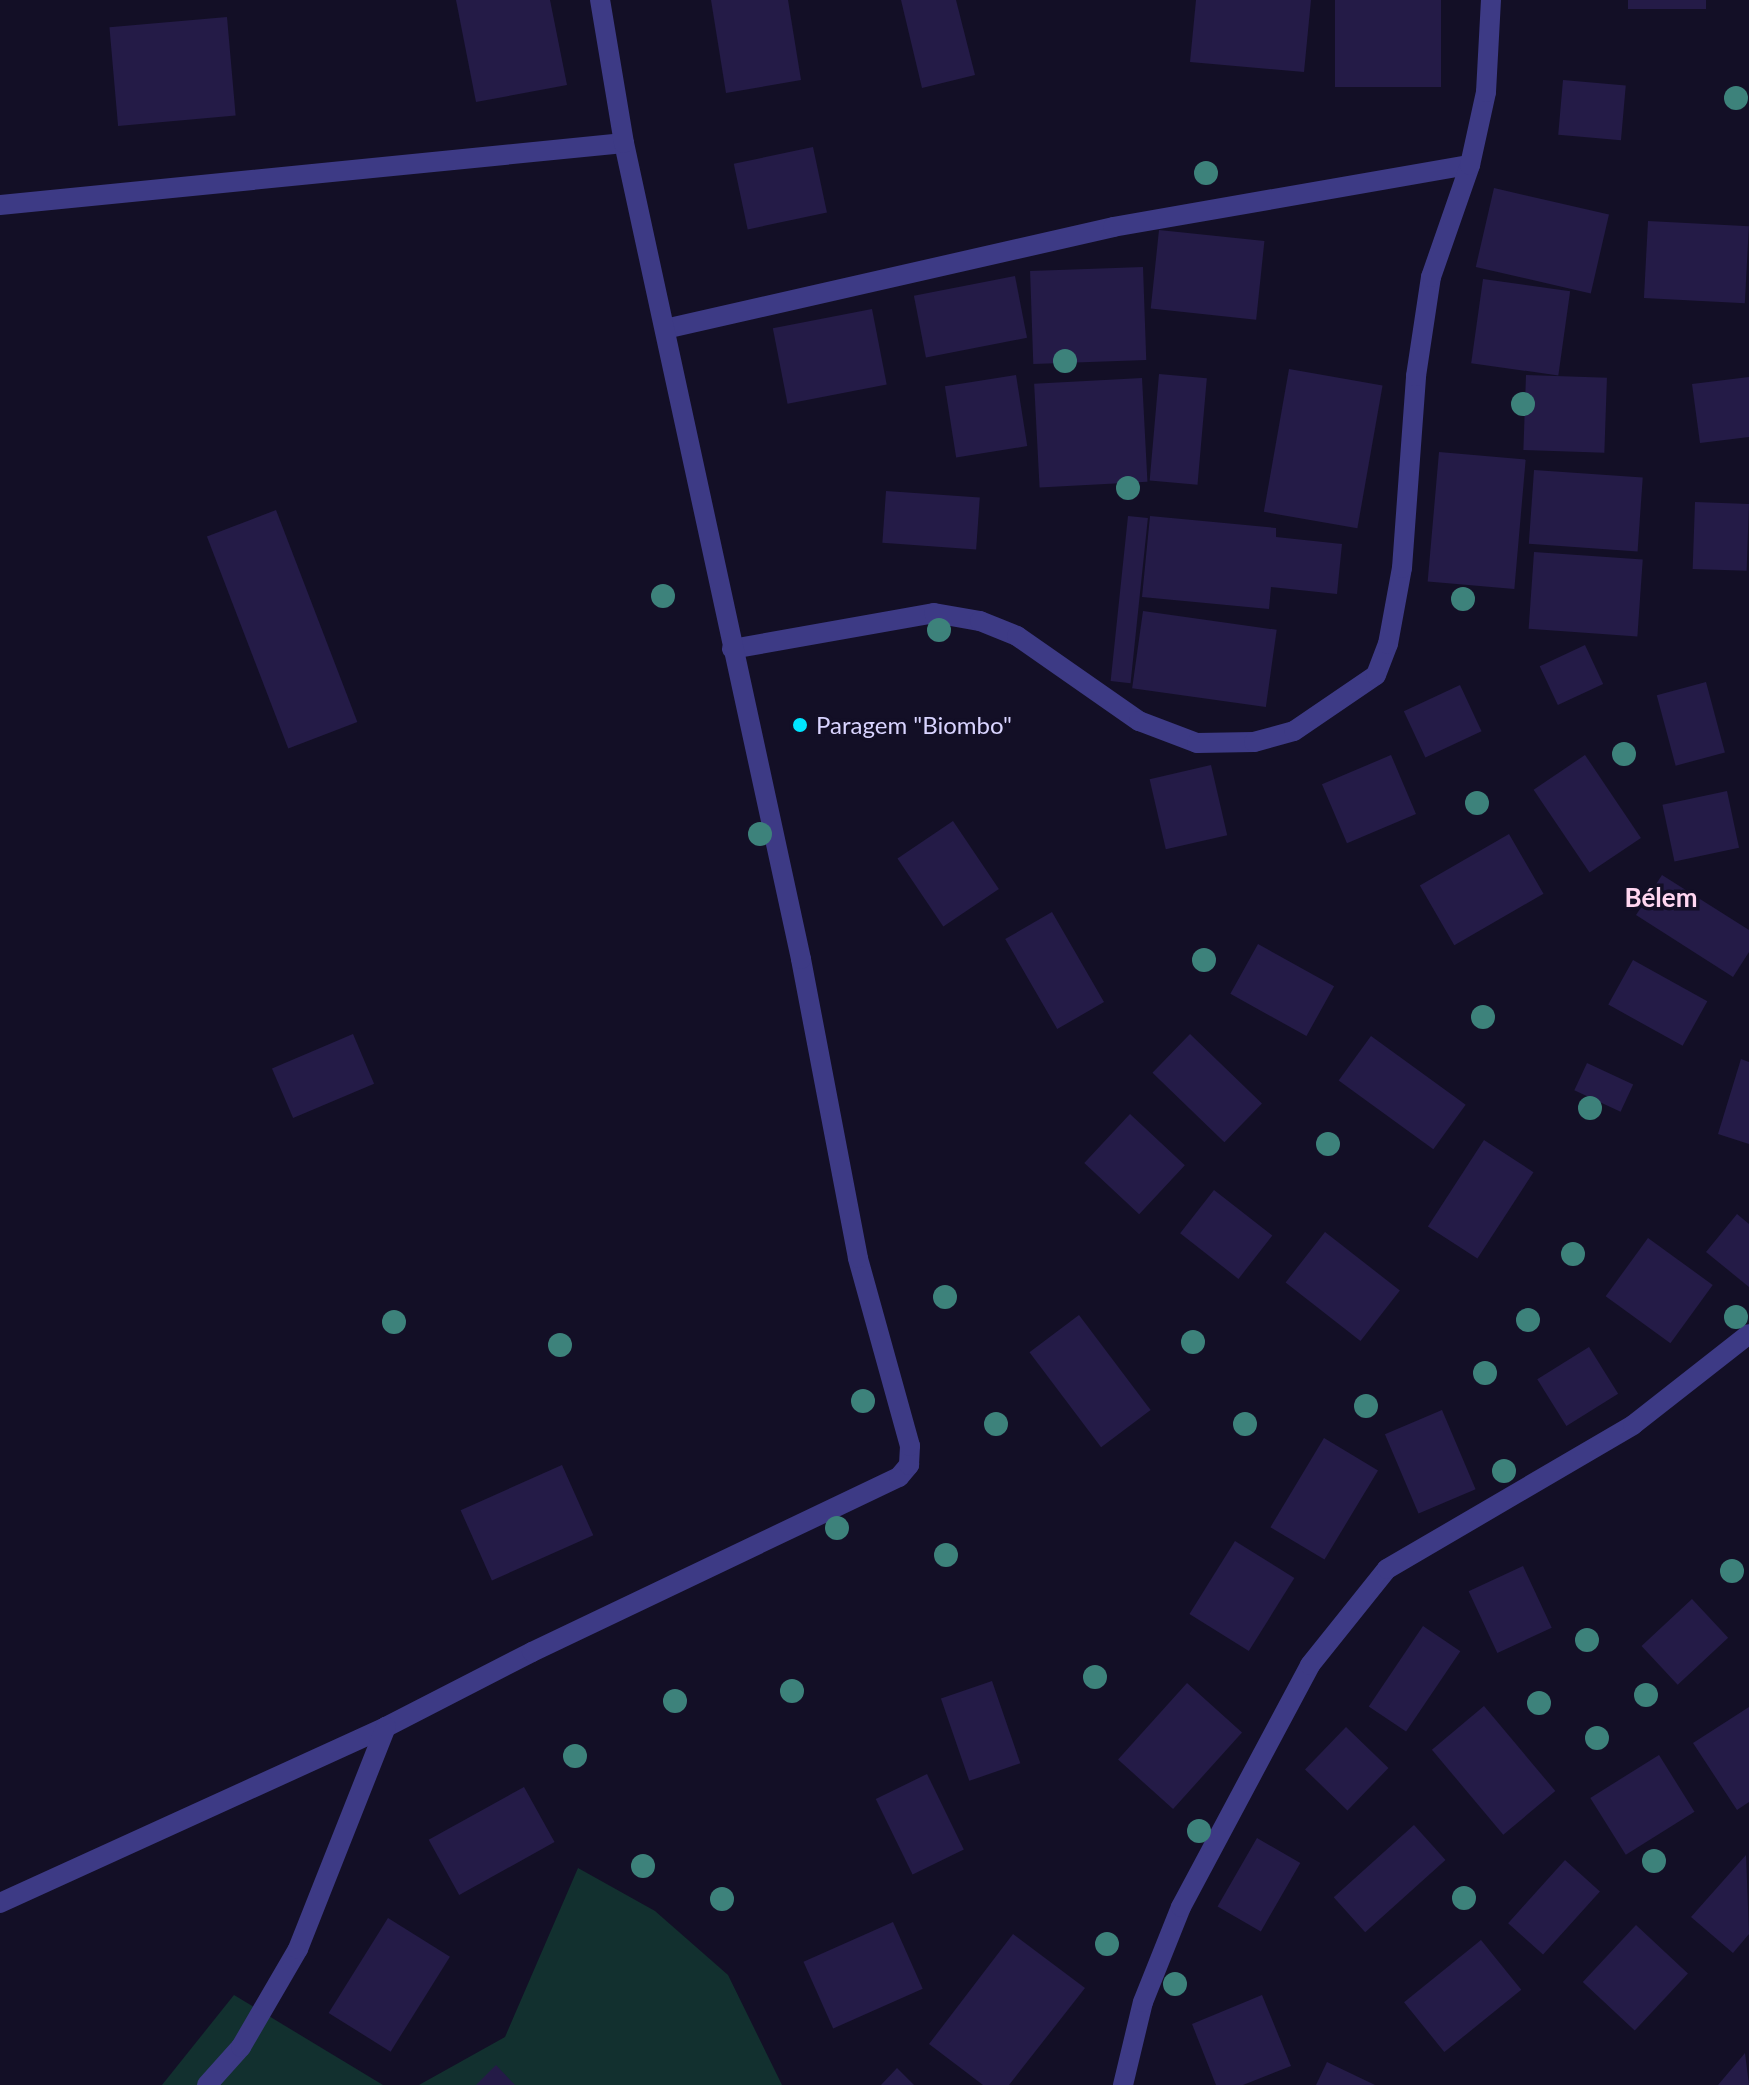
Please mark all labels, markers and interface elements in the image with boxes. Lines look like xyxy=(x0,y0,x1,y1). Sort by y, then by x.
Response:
place label: Paragem "Biombo" xyxy=(816,711,1012,739)
marker: Paragem "Biombo" xyxy=(791,716,809,734)
district label: Bélem xyxy=(1625,882,1697,914)

